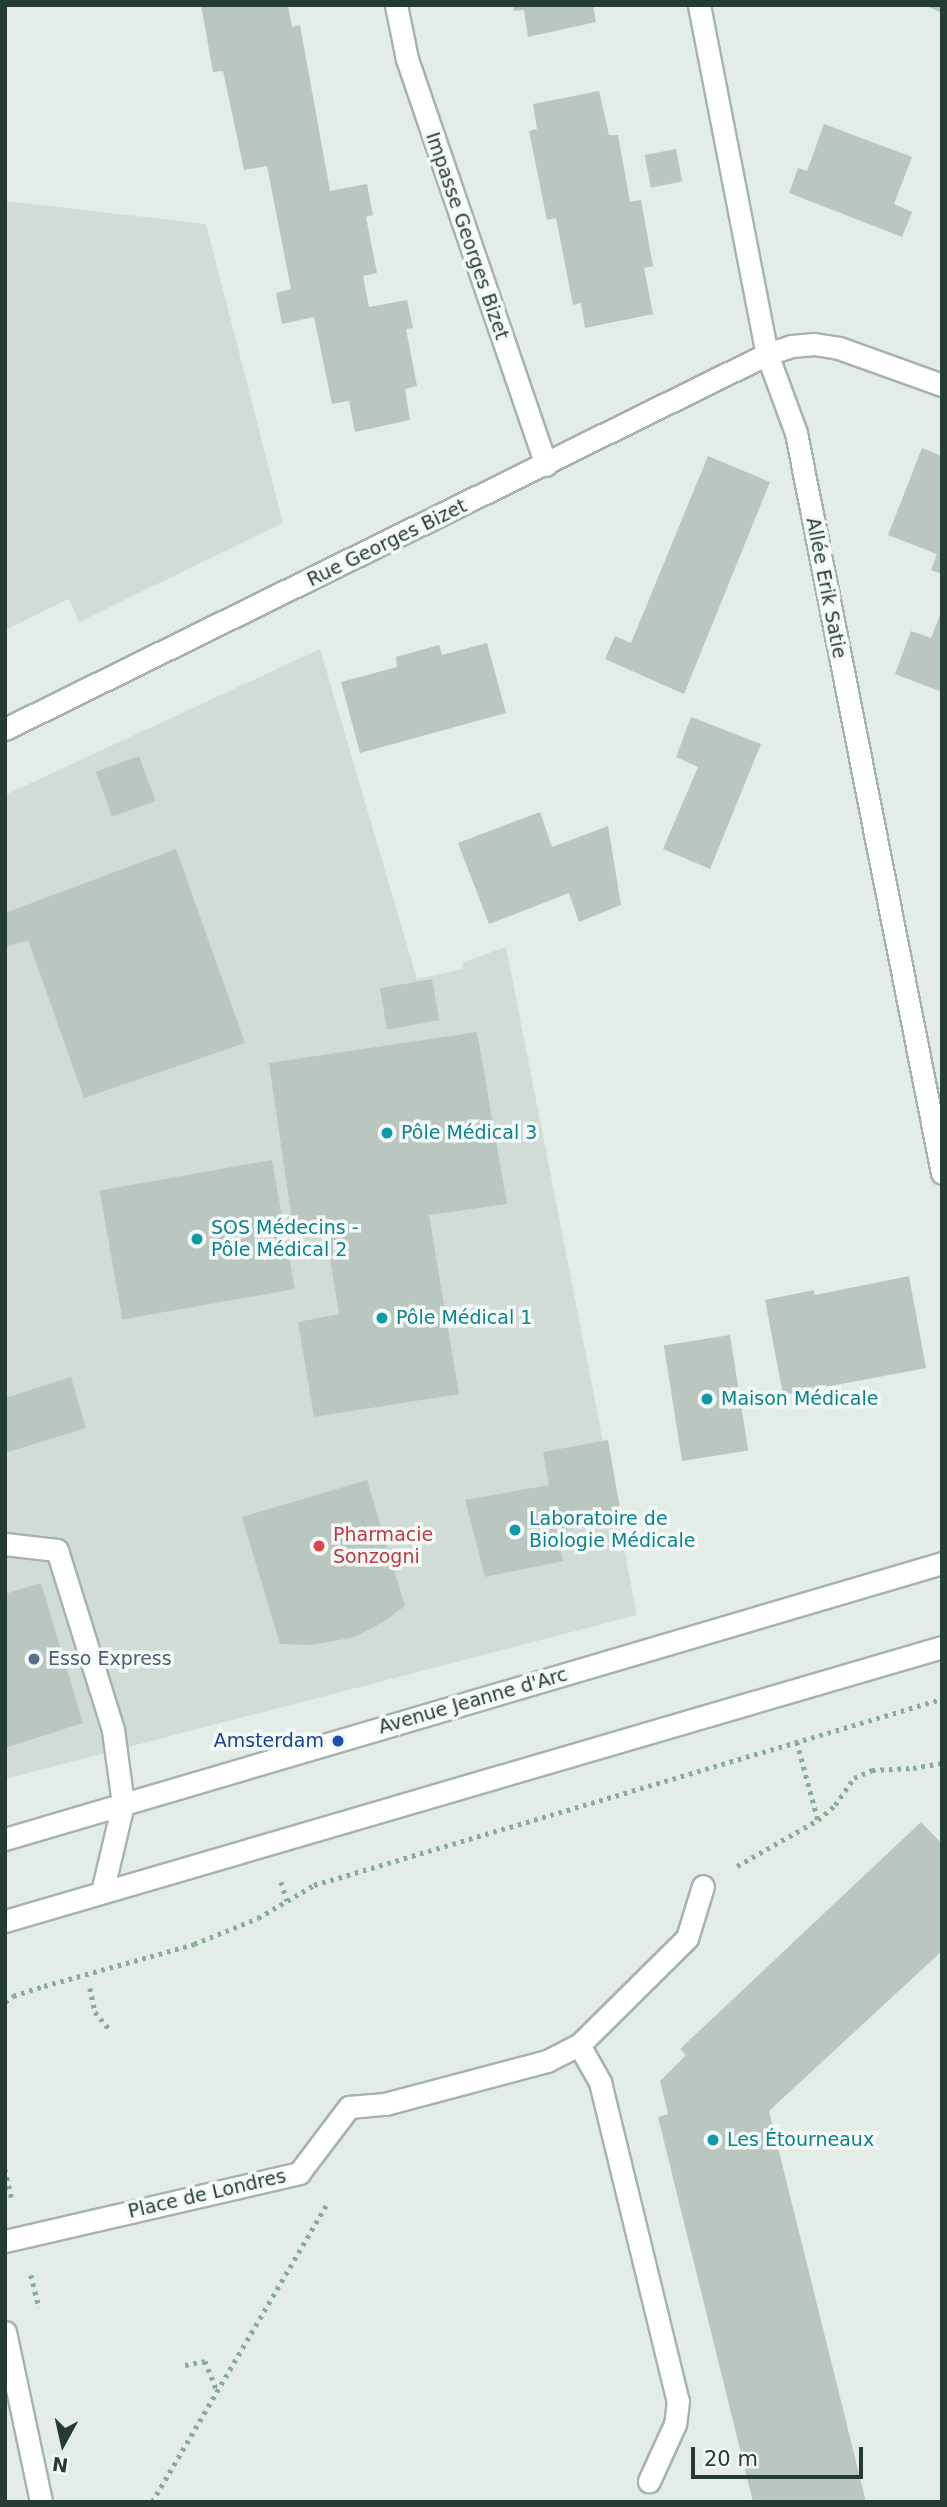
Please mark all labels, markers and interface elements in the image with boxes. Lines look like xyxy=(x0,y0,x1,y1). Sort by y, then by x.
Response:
street label: Impasse Georges Bizet xyxy=(421,129,513,343)
street label: Rue Georges Bizet xyxy=(303,494,471,592)
street label: Allée Erik Satie xyxy=(801,516,851,660)
place label: Pôle Médical 3 xyxy=(401,1122,537,1144)
marker: Pôle Médical 3 xyxy=(379,1125,395,1141)
place label: SOS Médecins - Pôle Médical 2 xyxy=(211,1217,359,1261)
marker: SOS Médecins - Pôle Médical 2 xyxy=(189,1231,205,1247)
place label: Pôle Médical 1 xyxy=(396,1307,532,1329)
marker: Pôle Médical 1 xyxy=(374,1310,390,1326)
place label: Maison Médicale xyxy=(721,1388,878,1410)
marker: Maison Médicale xyxy=(699,1391,715,1407)
place label: Laboratoire de Biologie Médicale xyxy=(529,1508,695,1552)
marker: Laboratoire de Biologie Médicale xyxy=(507,1522,523,1538)
place label: Pharmacie Sonzogni xyxy=(333,1524,433,1568)
marker: Pharmacie Sonzogni xyxy=(311,1538,327,1554)
place label: Esso Express xyxy=(48,1648,172,1670)
marker: Esso Express xyxy=(26,1651,42,1667)
street label: Avenue Jeanne d'Arc xyxy=(376,1663,570,1739)
place label: Amsterdam xyxy=(214,1730,324,1752)
marker: Amsterdam xyxy=(330,1733,346,1749)
place label: Les Étourneaux xyxy=(727,2129,874,2151)
marker: Les Étourneaux xyxy=(705,2132,721,2148)
street label: Place de Londres xyxy=(126,2165,288,2223)
north arrow xyxy=(28,2409,98,2479)
scale bar xyxy=(695,2434,866,2478)
text: 20 m xyxy=(704,2447,758,2471)
text: N xyxy=(51,2453,69,2477)

